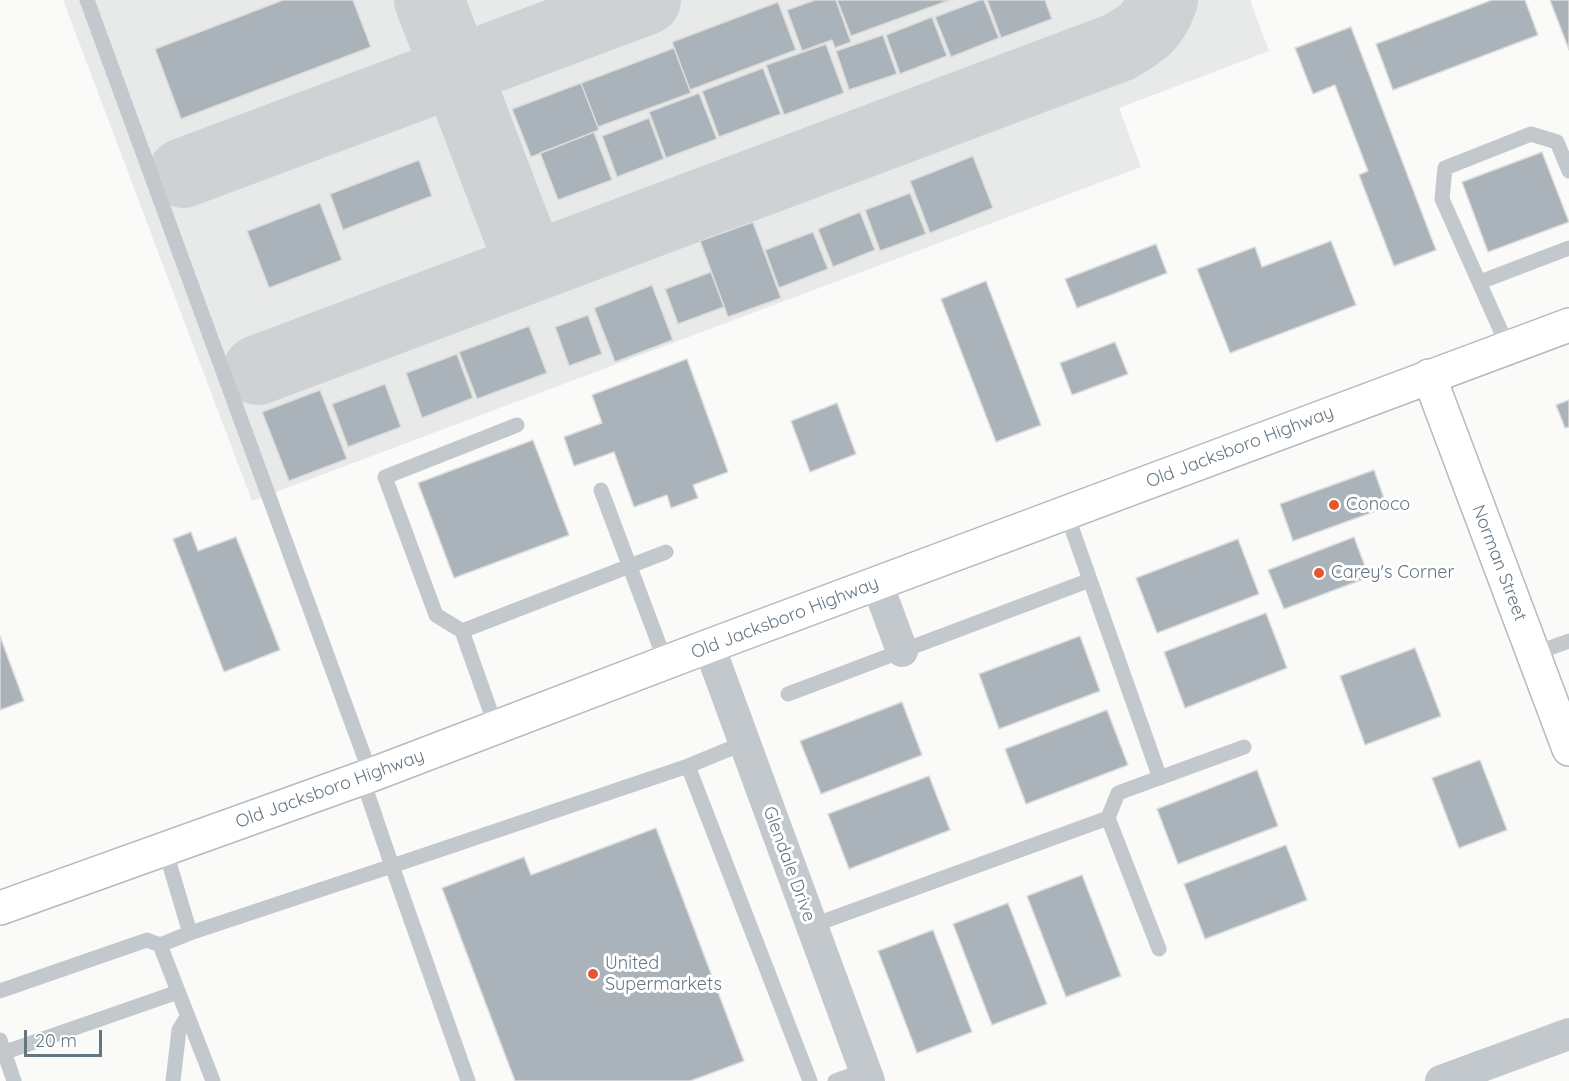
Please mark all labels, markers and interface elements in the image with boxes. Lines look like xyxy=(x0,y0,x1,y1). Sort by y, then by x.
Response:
street label: Old Jacksboro Highway xyxy=(1143,401,1337,493)
place label: Conoco xyxy=(1346,494,1410,516)
marker: Conoco xyxy=(1327,498,1341,512)
street label: Norman Street xyxy=(1467,502,1531,624)
place label: Carey's Corner xyxy=(1331,562,1454,584)
marker: Carey's Corner xyxy=(1312,566,1326,580)
street label: Old Jacksboro Highway xyxy=(688,572,882,664)
street label: Old Jacksboro Highway xyxy=(233,745,427,833)
street label: Glendale Drive xyxy=(758,803,820,925)
place label: United Supermarkets xyxy=(605,953,722,996)
marker: United Supermarkets xyxy=(586,967,600,981)
scale bar xyxy=(27,1018,105,1056)
text: 20 m xyxy=(35,1029,77,1052)

